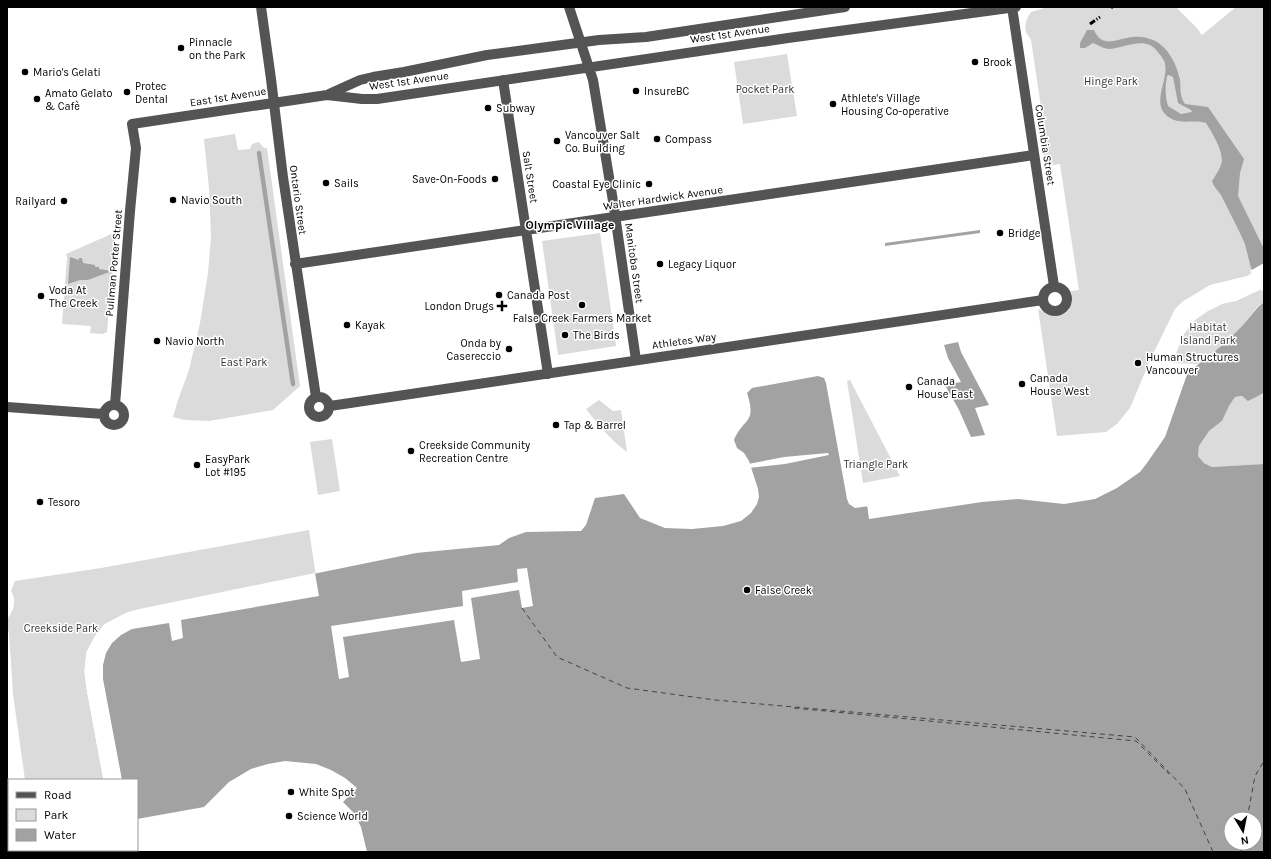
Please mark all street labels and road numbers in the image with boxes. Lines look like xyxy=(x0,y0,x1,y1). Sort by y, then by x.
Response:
street label: West 1st Avenue xyxy=(689,22,771,46)
street label: West 1st Avenue xyxy=(368,69,450,93)
street label: East 1st Avenue xyxy=(189,84,267,109)
street label: Columbia Street xyxy=(1032,104,1058,186)
street label: Salt Street xyxy=(519,150,541,204)
street label: Ontario Street xyxy=(287,164,309,236)
street label: Walter Hardwick Avenue xyxy=(602,183,724,213)
street label: Pullman Porter Street xyxy=(103,209,125,317)
street label: Manitoba Street xyxy=(622,222,646,304)
street label: Athletes Way xyxy=(651,330,717,352)

